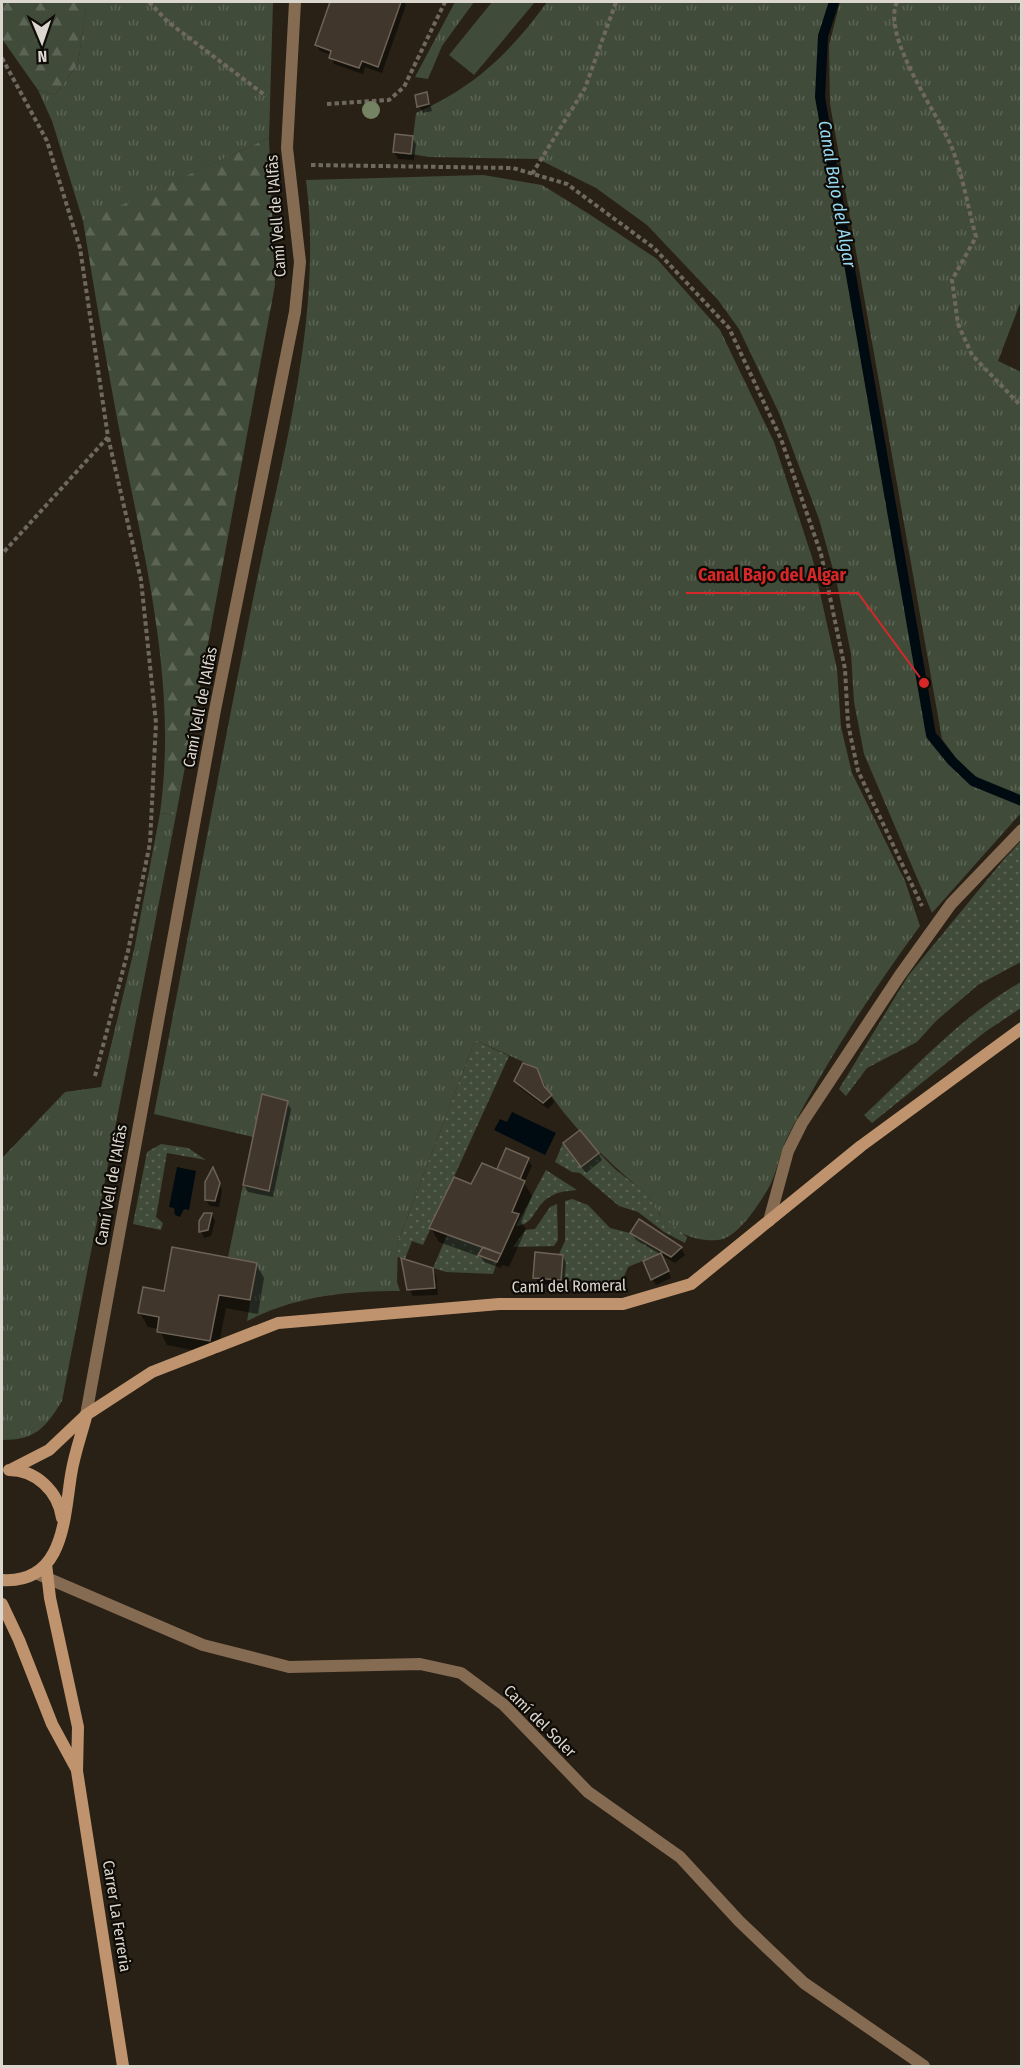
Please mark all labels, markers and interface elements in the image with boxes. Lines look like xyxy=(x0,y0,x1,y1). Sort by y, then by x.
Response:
north arrow xyxy=(12,12,72,72)
text: N xyxy=(37,47,48,66)
water label: Canal Bajo del Algar xyxy=(813,119,861,270)
street label: Camí Vell de l'Alfàs xyxy=(262,154,290,278)
callout: Canal Bajo del Algar xyxy=(686,557,858,593)
text: Canal Bajo del Algar xyxy=(698,564,847,586)
street label: Camí Vell de l'Alfàs xyxy=(179,645,221,769)
street label: Camí Vell de l'Alfàs xyxy=(91,1123,131,1247)
street label: Camí del Romeral xyxy=(512,1276,626,1296)
street label: Camí del Soler xyxy=(500,1681,580,1761)
street label: Carrer La Ferreria xyxy=(99,1859,135,1973)

